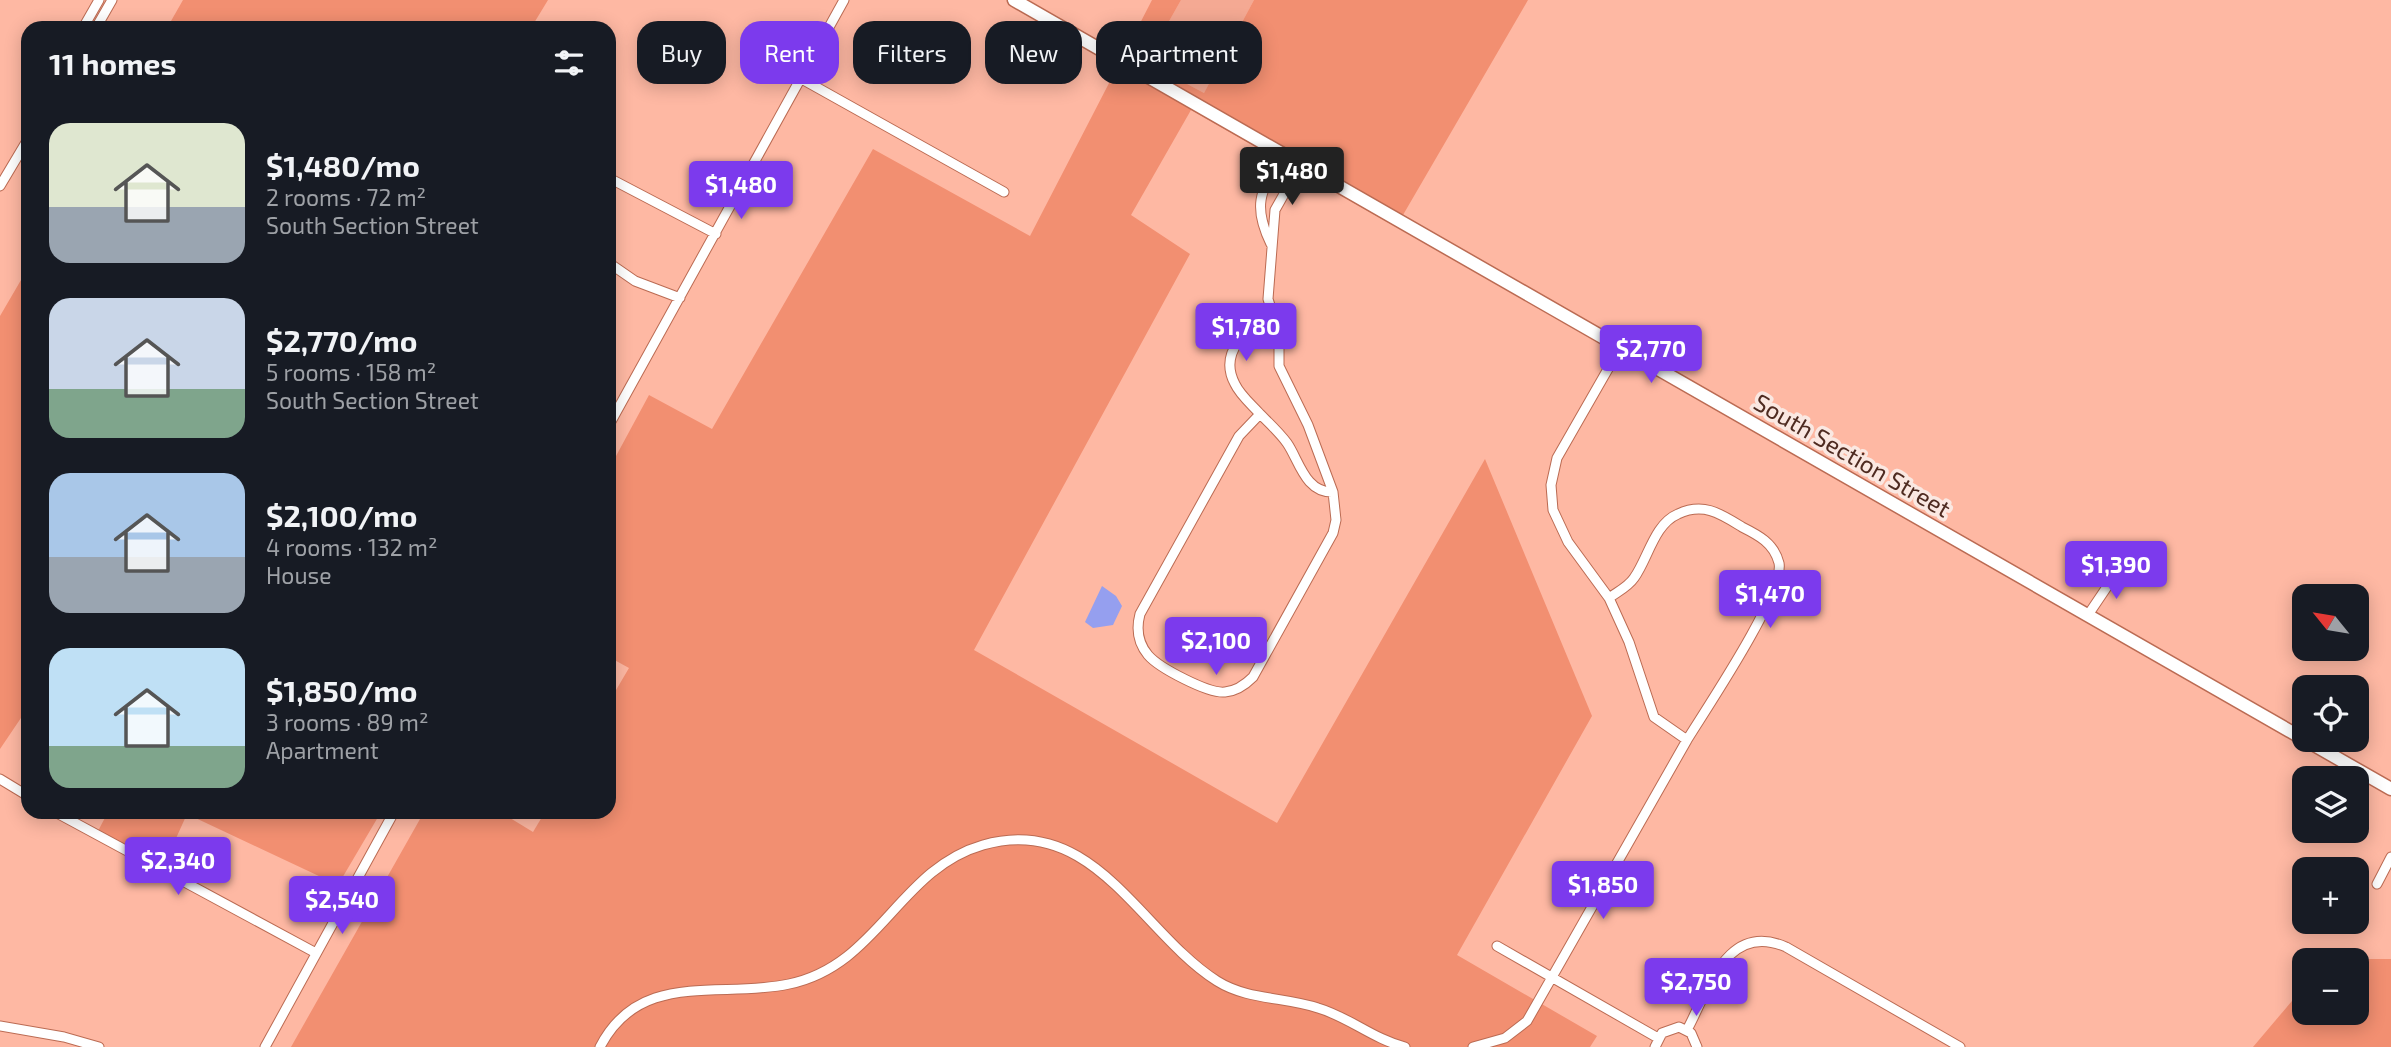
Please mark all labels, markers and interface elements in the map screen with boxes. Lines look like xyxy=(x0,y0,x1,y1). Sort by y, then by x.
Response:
chip: Buy xyxy=(637,21,726,84)
chip: Rent xyxy=(740,21,839,84)
chip: Filters xyxy=(853,21,971,84)
chip: New xyxy=(985,21,1082,84)
chip: Apartment xyxy=(1096,21,1262,84)
icon: filters xyxy=(550,44,588,82)
text: 11 homes xyxy=(49,45,176,81)
text: $1,480/mo xyxy=(266,147,420,183)
pin: $1,480 xyxy=(1235,148,1349,207)
icon: home xyxy=(105,151,189,235)
text: $1,480 xyxy=(1256,156,1328,184)
pin: $1,480 xyxy=(684,162,798,221)
text: $1,480 xyxy=(705,170,777,198)
text: 2 rooms · 72 m² xyxy=(266,183,426,211)
text: South Section Street xyxy=(266,211,479,239)
pin: $1,780 xyxy=(1189,304,1303,363)
text: $1,780 xyxy=(1211,312,1281,340)
text: $2,770/mo xyxy=(266,322,417,358)
icon: home xyxy=(105,326,189,410)
pin: $2,770 xyxy=(1594,326,1708,385)
text: $2,770 xyxy=(1616,334,1686,362)
text: 5 rooms · 158 m² xyxy=(266,358,436,386)
text: South Section Street xyxy=(266,386,479,414)
street label: South Section Street xyxy=(1749,387,1956,523)
text: $2,100/mo xyxy=(266,497,417,533)
icon: home xyxy=(105,501,189,585)
text: 4 rooms · 132 m² xyxy=(266,533,438,561)
pin: $1,390 xyxy=(2059,542,2173,601)
text: $1,390 xyxy=(2081,550,2151,578)
text: House xyxy=(266,561,332,589)
pin: $1,470 xyxy=(1713,570,1827,630)
text: $1,470 xyxy=(1735,579,1805,607)
north arrow xyxy=(2292,584,2370,662)
map controls xyxy=(2292,584,2369,1025)
pin: $2,100 xyxy=(1159,618,1273,677)
text: $2,100 xyxy=(1181,626,1251,654)
text: $1,850/mo xyxy=(266,672,418,708)
button: locate xyxy=(2292,675,2369,752)
icon: home xyxy=(105,676,189,760)
text: 3 rooms · 89 m² xyxy=(266,708,428,736)
text: Apartment xyxy=(266,736,379,764)
button: layers xyxy=(2292,766,2369,843)
pin: $2,340 xyxy=(121,838,235,897)
text: $2,340 xyxy=(141,846,215,874)
button: + xyxy=(2292,857,2369,934)
pin: $1,850 xyxy=(1546,862,1660,921)
text: $1,850 xyxy=(1568,870,1638,898)
pin: $2,540 xyxy=(285,876,399,936)
text: $2,540 xyxy=(305,885,379,913)
button: − xyxy=(2292,948,2369,1025)
pin: $2,750 xyxy=(1639,958,1753,1018)
text: $2,750 xyxy=(1661,967,1731,995)

